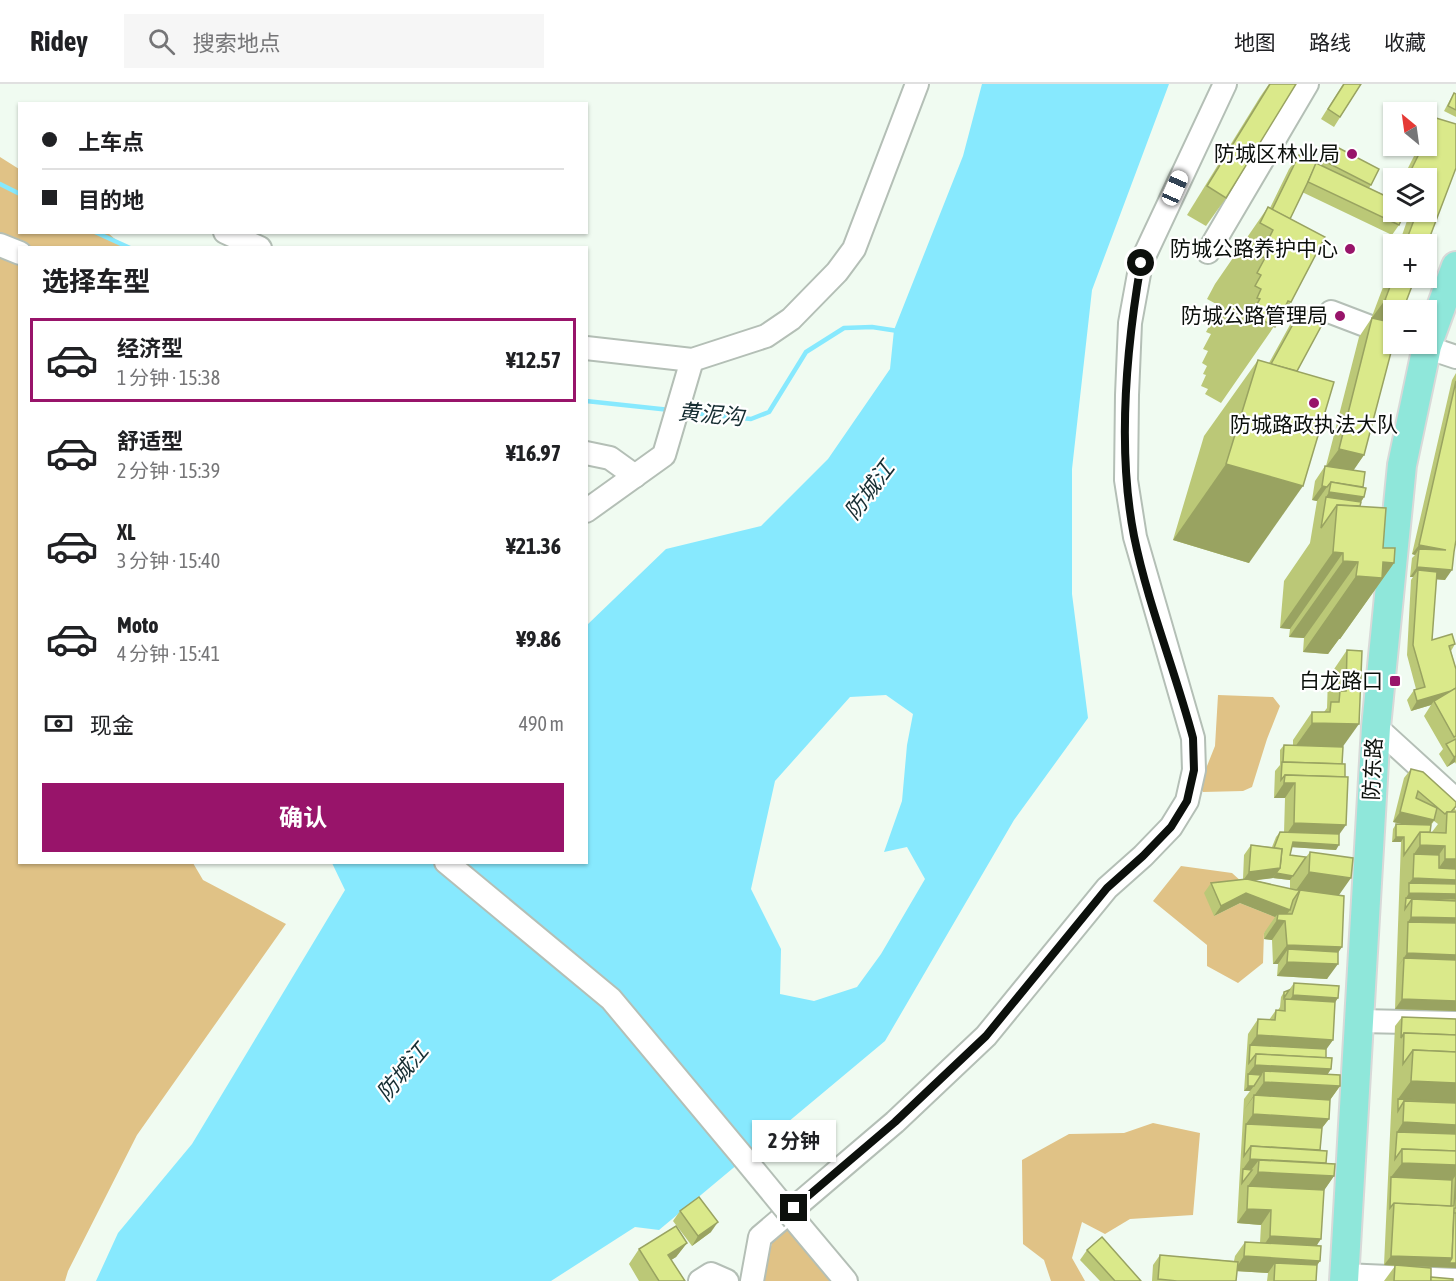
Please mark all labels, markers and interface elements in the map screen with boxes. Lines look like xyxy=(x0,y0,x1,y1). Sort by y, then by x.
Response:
search box xyxy=(124,14,544,68)
text: Ridey xyxy=(30,25,88,57)
icon: search xyxy=(145,25,178,58)
text: 搜索地点 xyxy=(193,30,281,56)
text: 地图 xyxy=(1234,30,1276,54)
text: 路线 xyxy=(1309,30,1351,54)
text: 收藏 xyxy=(1384,30,1426,54)
north arrow xyxy=(1383,102,1437,156)
map controls xyxy=(1383,102,1437,354)
text: 上车点 xyxy=(78,129,144,155)
place label: 防城区林业局 xyxy=(1214,141,1340,165)
marker: 防城区林业局 xyxy=(1345,147,1359,161)
car xyxy=(1159,168,1191,208)
button: layers xyxy=(1383,168,1437,222)
text: 目的地 xyxy=(78,187,144,213)
button: + xyxy=(1383,234,1437,288)
place label: 防城公路养护中心 xyxy=(1170,236,1338,260)
marker: 防城公路养护中心 xyxy=(1343,242,1357,256)
route start xyxy=(1127,249,1154,276)
text: 选择车型 xyxy=(42,266,150,297)
button: − xyxy=(1383,300,1437,354)
place label: 防城公路管理局 xyxy=(1181,303,1328,327)
marker: 防城公路管理局 xyxy=(1333,309,1347,323)
icon: car xyxy=(45,333,99,387)
text: 经济型 xyxy=(117,335,183,361)
text: ¥12.57 xyxy=(506,347,561,373)
text: 1 分钟 · 15:38 xyxy=(117,366,220,389)
marker: 防城路政执法大队 xyxy=(1307,396,1321,410)
water label: 黄泥沟 xyxy=(677,398,747,430)
place label: 防城路政执法大队 xyxy=(1230,412,1398,436)
icon: car xyxy=(45,426,99,480)
text: 舒适型 xyxy=(117,428,183,454)
text: ¥16.97 xyxy=(506,440,561,466)
water label: 防城江 xyxy=(839,454,900,524)
text: 2 分钟 · 15:39 xyxy=(117,459,220,482)
icon: car xyxy=(45,519,99,573)
text: XL xyxy=(117,519,135,545)
text: ¥21.36 xyxy=(506,533,561,559)
text: 3 分钟 · 15:40 xyxy=(117,549,220,572)
icon: car xyxy=(45,612,99,666)
text: Moto xyxy=(117,612,159,638)
text: ¥9.86 xyxy=(516,626,561,652)
text: 4 分钟 · 15:41 xyxy=(117,642,220,665)
place label: 白龙路口 xyxy=(1299,668,1383,692)
marker: 白龙路口 xyxy=(1388,674,1402,688)
icon: cash xyxy=(42,707,75,740)
text: 现金 xyxy=(90,712,134,738)
text: 490 m xyxy=(519,712,564,735)
street label: 防东路 xyxy=(1358,737,1386,801)
button: 确认 xyxy=(42,783,564,852)
water label: 防城江 xyxy=(371,1037,434,1106)
callout: 2 分钟 xyxy=(752,1121,836,1163)
text: 2 分钟 xyxy=(768,1129,820,1152)
route end xyxy=(780,1194,807,1221)

